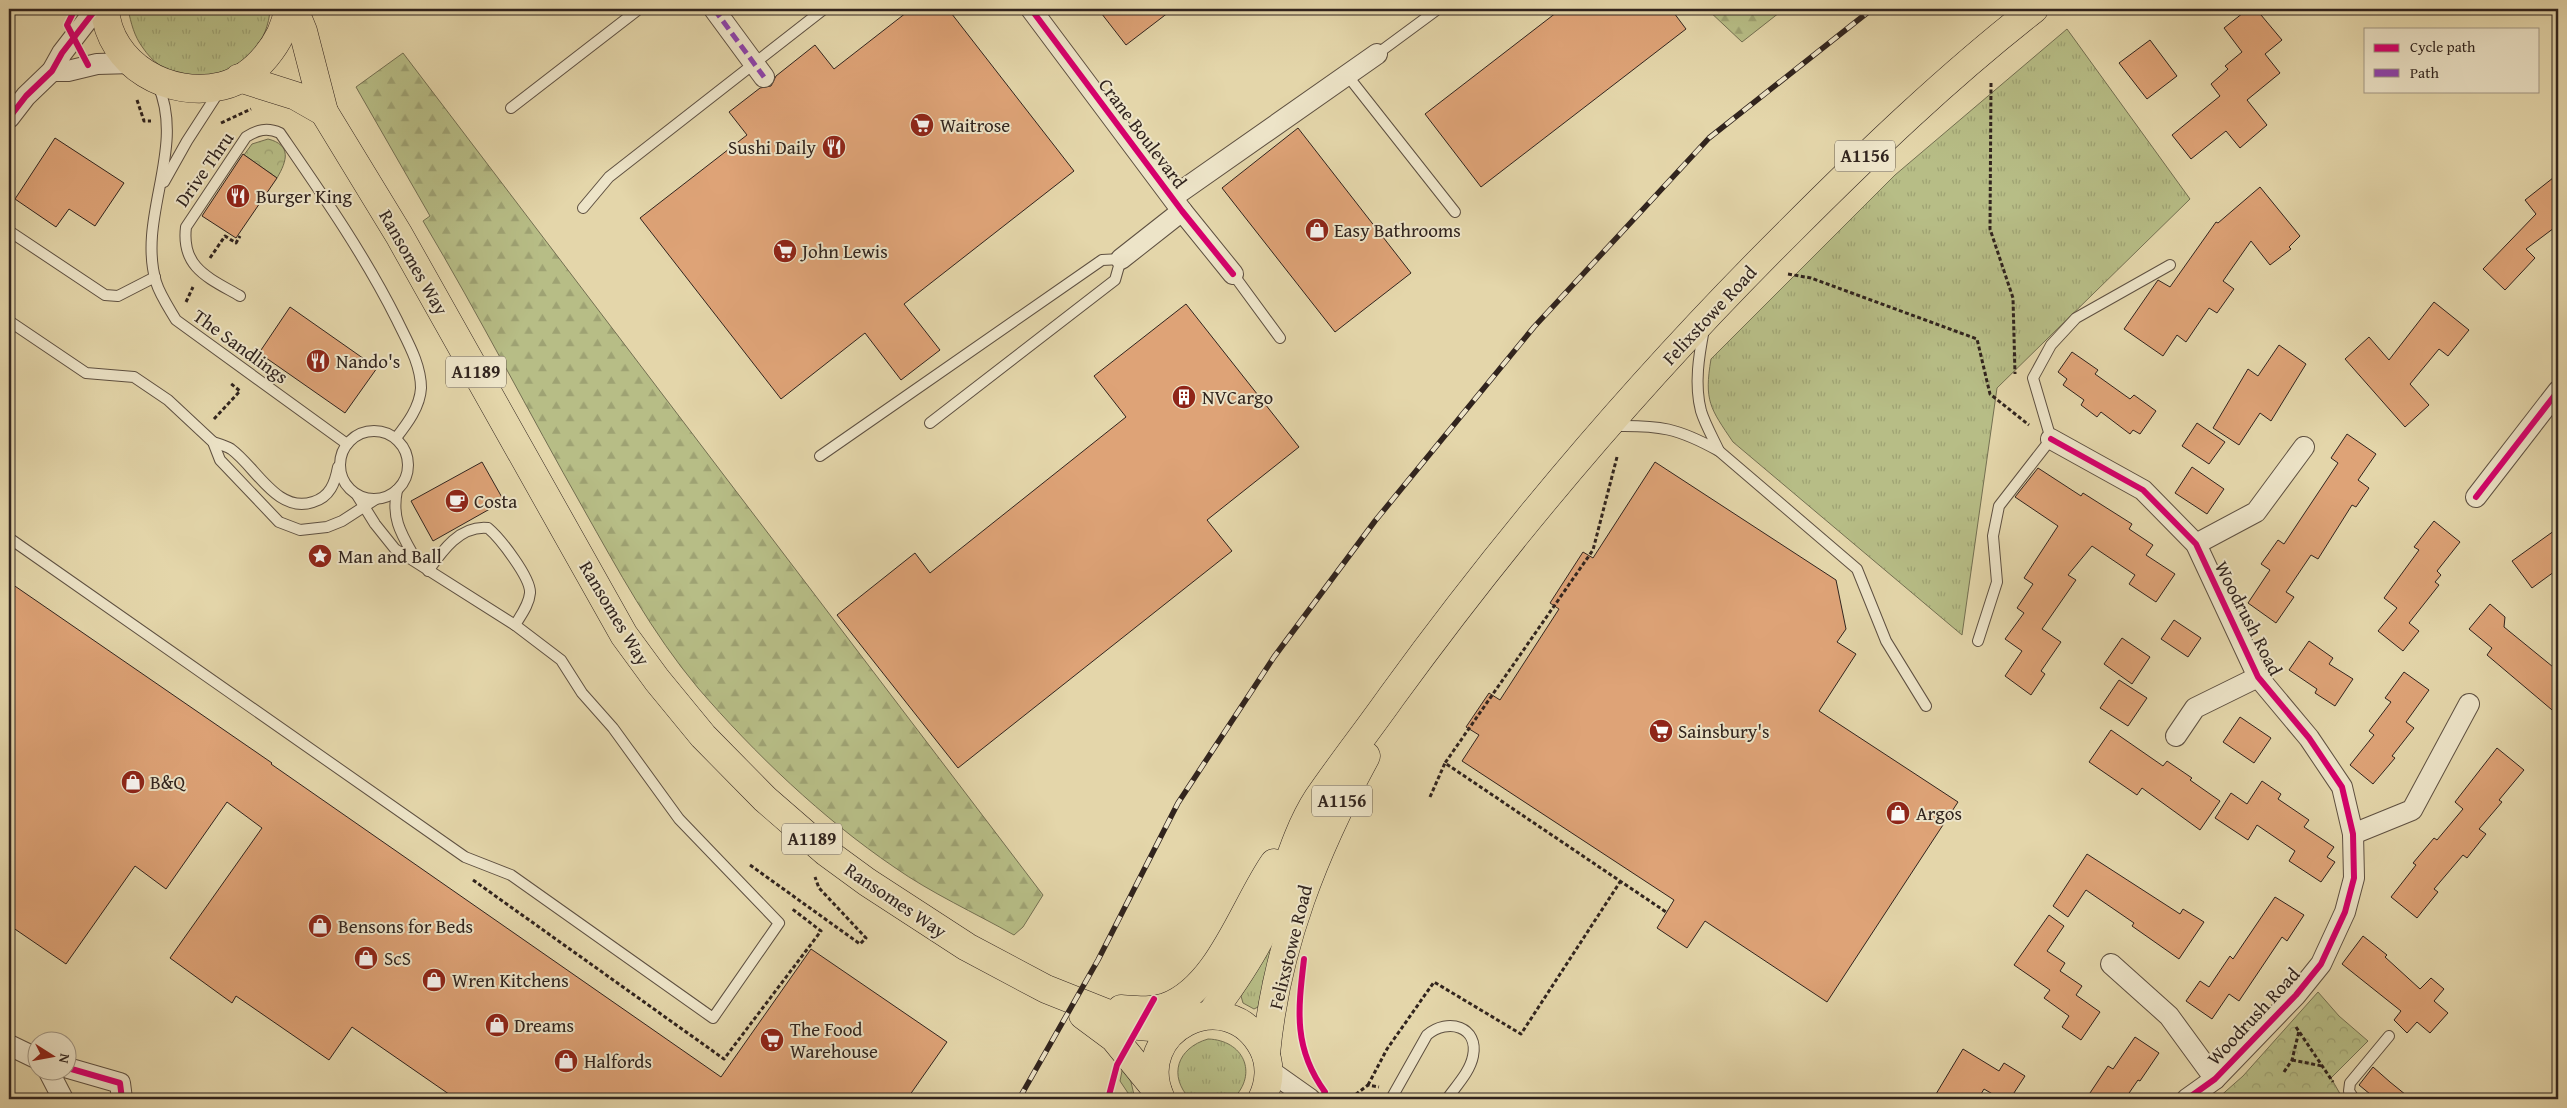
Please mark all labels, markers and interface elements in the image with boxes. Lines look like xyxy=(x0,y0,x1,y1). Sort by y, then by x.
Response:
legend xyxy=(2364,28,2540,92)
text: Cycle path xyxy=(2410,36,2476,57)
text: Path xyxy=(2410,62,2439,83)
street label: Crane Boulevard xyxy=(1092,72,1194,195)
place label: Waitrose xyxy=(940,111,1010,139)
supermarket icon: Waitrose xyxy=(909,112,935,138)
street label: Drive Thru xyxy=(168,125,241,212)
place label: Sushi Daily xyxy=(728,133,817,161)
restaurant icon: Sushi Daily xyxy=(821,134,847,160)
road number: A1156 xyxy=(1835,140,1895,172)
place label: Burger King xyxy=(256,182,353,210)
restaurant icon: Burger King xyxy=(225,183,251,209)
street label: Ransomes Way xyxy=(372,204,456,320)
place label: Easy Bathrooms xyxy=(1334,216,1461,244)
shop icon: Easy Bathrooms xyxy=(1304,217,1330,243)
place label: John Lewis xyxy=(800,237,888,265)
supermarket icon: John Lewis xyxy=(772,238,798,264)
street label: Felixstowe Road xyxy=(1655,258,1763,371)
street label: The Sandlings xyxy=(188,302,294,390)
place label: Nando's xyxy=(336,347,400,375)
restaurant icon: Nando's xyxy=(305,348,331,374)
road number: A1189 xyxy=(446,357,506,388)
place label: NVCargo xyxy=(1202,383,1273,411)
building icon: NVCargo xyxy=(1171,384,1197,410)
place label: Costa xyxy=(474,487,517,515)
cafe icon: Costa xyxy=(444,488,470,514)
place label: Man and Ball xyxy=(338,542,442,570)
place icon: Man and Ball xyxy=(307,543,333,569)
street label: Ransomes Way xyxy=(573,555,658,671)
street label: Woodrush Road xyxy=(2208,556,2290,681)
place label: Sainsbury's xyxy=(1678,717,1770,745)
supermarket icon: Sainsbury's xyxy=(1648,718,1674,744)
place label: B&Q xyxy=(150,768,187,796)
shop icon: B&Q xyxy=(120,769,146,795)
road number: A1156 xyxy=(1312,786,1372,816)
place label: Argos xyxy=(1916,799,1962,827)
shop icon: Argos xyxy=(1885,800,1911,826)
road number: A1189 xyxy=(782,824,842,854)
street label: Ransomes Way xyxy=(839,855,953,945)
street label: Felixstowe Road xyxy=(1261,881,1319,1012)
place label: Bensons for Beds xyxy=(338,912,473,940)
shop icon: Bensons for Beds xyxy=(307,913,333,939)
place label: ScS xyxy=(384,944,411,972)
shop icon: ScS xyxy=(353,945,379,971)
street label: Woodrush Road xyxy=(2200,960,2307,1071)
place label: Wren Kitchens xyxy=(452,966,569,994)
shop icon: Wren Kitchens xyxy=(421,967,447,993)
place label: Dreams xyxy=(514,1011,574,1039)
shop icon: Dreams xyxy=(484,1012,510,1038)
place label: The Food Warehouse xyxy=(790,1015,878,1065)
supermarket icon: The Food Warehouse xyxy=(759,1027,785,1053)
north arrow xyxy=(28,1030,78,1080)
place label: Halfords xyxy=(584,1047,652,1075)
shop icon: Halfords xyxy=(553,1048,579,1074)
text: N xyxy=(54,1052,75,1066)

